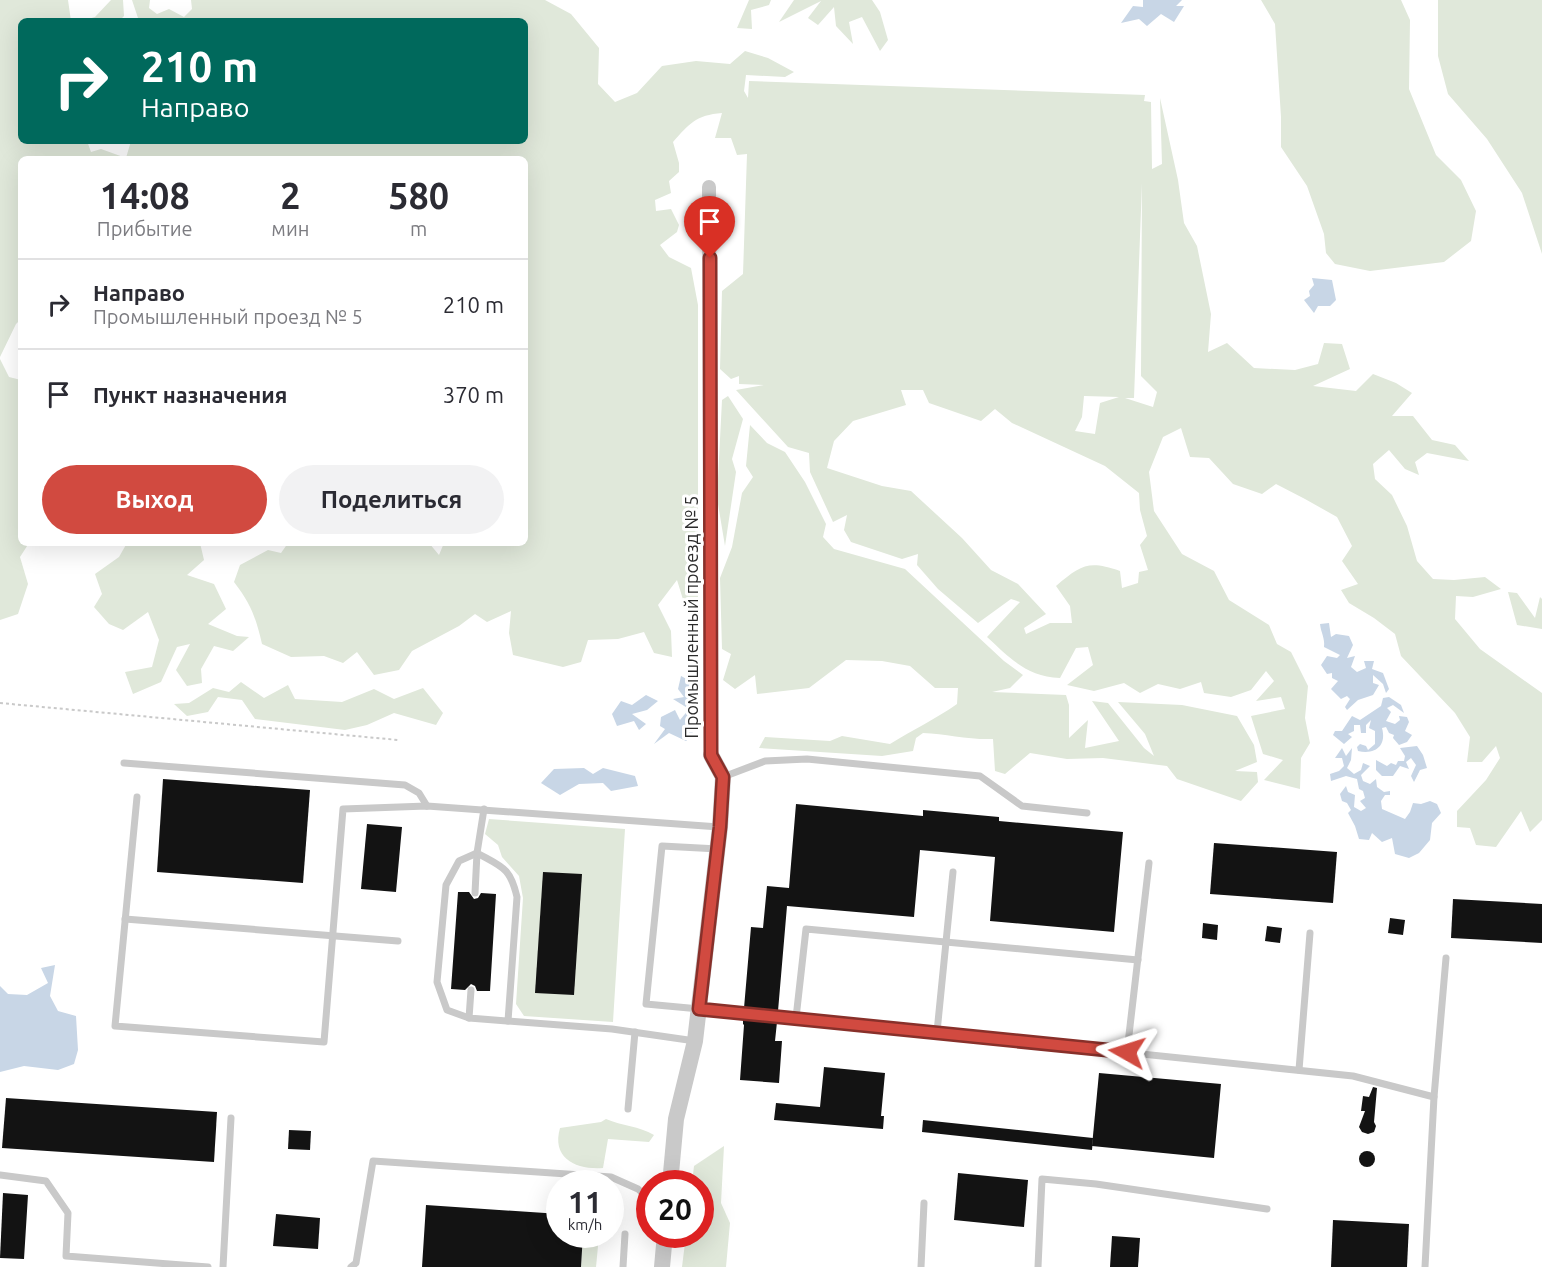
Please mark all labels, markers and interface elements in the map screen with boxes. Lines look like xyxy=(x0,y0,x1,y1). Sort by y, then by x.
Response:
icon: right xyxy=(42,42,120,120)
text: 210 m xyxy=(141,43,258,90)
text: Направо xyxy=(141,92,250,122)
text: 14:08 xyxy=(100,175,190,216)
text: 2 xyxy=(280,175,301,216)
text: 580 xyxy=(388,175,449,216)
pin xyxy=(684,196,735,258)
icon: arrive xyxy=(693,205,726,238)
text: Прибытие xyxy=(97,217,193,240)
text: мин xyxy=(271,217,309,240)
text: m xyxy=(410,217,427,240)
text: Направо xyxy=(93,280,185,305)
icon: right xyxy=(42,288,75,321)
text: 210 m xyxy=(443,292,504,317)
text: Промышленный проезд № 5 xyxy=(93,305,363,328)
icon: arrive xyxy=(42,378,75,411)
text: Пункт назначения xyxy=(93,382,287,407)
text: 370 m xyxy=(443,382,504,407)
button: Выход xyxy=(42,465,267,534)
button: Поделиться xyxy=(279,465,504,534)
street label: Промышленный проезд № 5 xyxy=(681,496,701,738)
position arrow xyxy=(1095,1020,1159,1084)
speed limit sign: 20 xyxy=(636,1170,714,1248)
text: 11 xyxy=(568,1185,602,1219)
text: km/h xyxy=(568,1216,602,1233)

